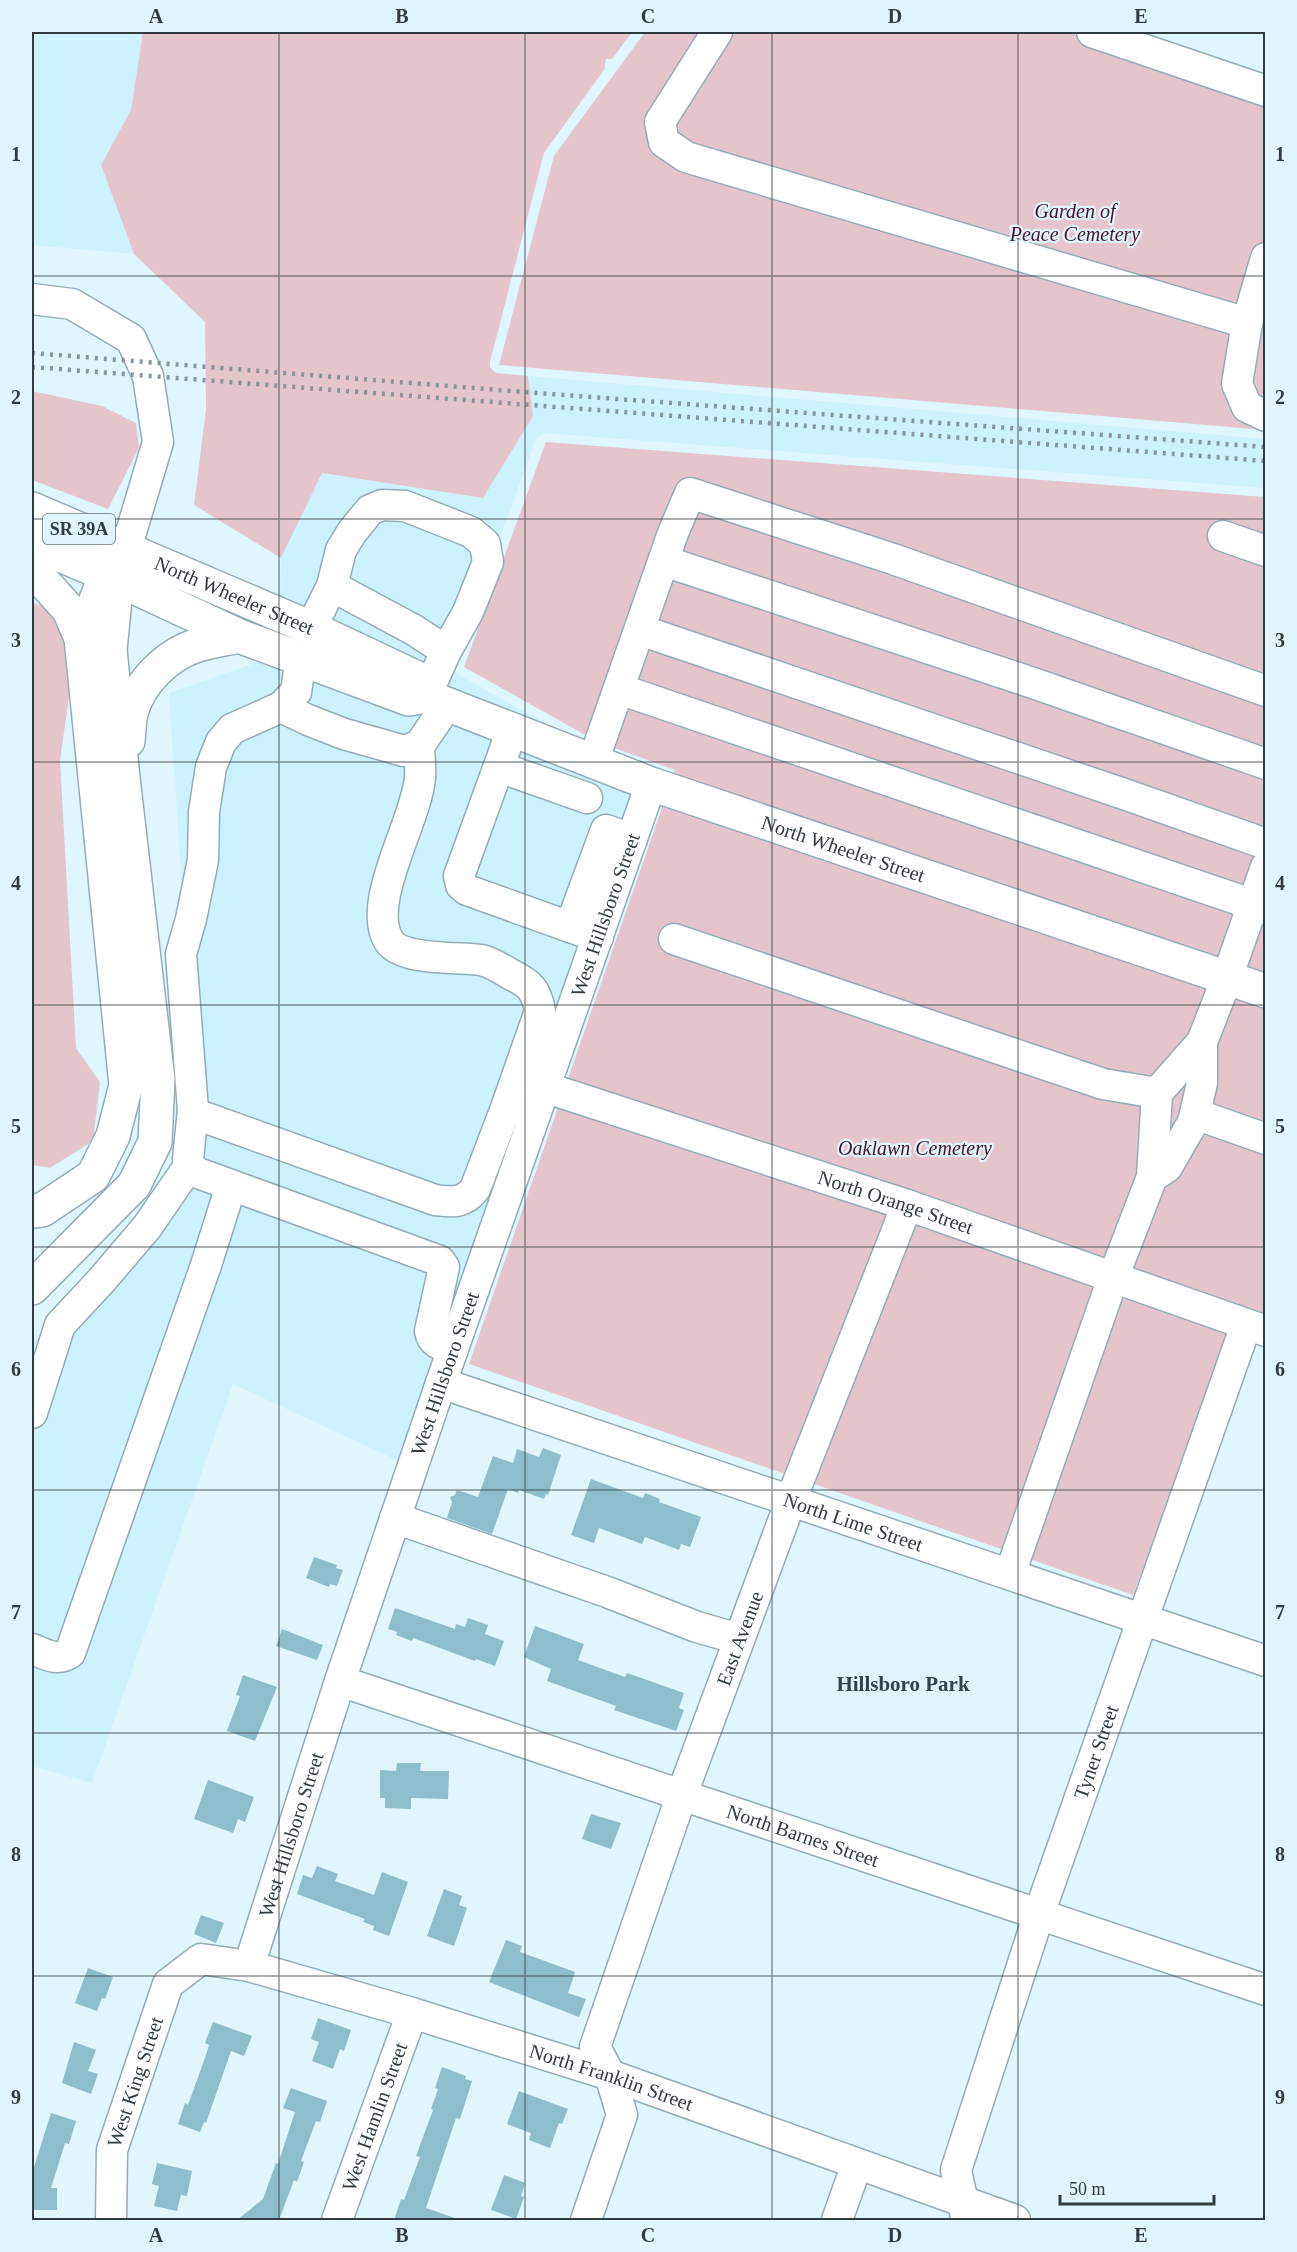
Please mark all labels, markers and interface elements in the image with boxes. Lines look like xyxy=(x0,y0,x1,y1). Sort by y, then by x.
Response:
text: A xyxy=(149,5,164,27)
text: B xyxy=(395,5,409,27)
text: C xyxy=(641,5,655,27)
text: D xyxy=(888,5,902,27)
text: E xyxy=(1134,5,1148,27)
text: 1 xyxy=(11,143,21,165)
text: 1 xyxy=(1275,143,1285,165)
park label: Garden of Peace Cemetery xyxy=(1009,200,1140,246)
text: 2 xyxy=(11,386,21,408)
text: 2 xyxy=(1275,386,1285,408)
road number: SR 39A xyxy=(43,514,115,544)
street label: North Wheeler Street xyxy=(151,552,318,639)
text: 3 xyxy=(11,629,21,651)
text: 3 xyxy=(1275,629,1285,651)
street label: North Wheeler Street xyxy=(759,811,928,887)
street label: West Hillsboro Street xyxy=(566,830,644,999)
text: 4 xyxy=(11,872,21,894)
text: 4 xyxy=(1275,872,1285,894)
text: 5 xyxy=(11,1115,21,1137)
text: 5 xyxy=(1275,1115,1285,1137)
park label: Oaklawn Cemetery xyxy=(838,1137,992,1160)
street label: North Orange Street xyxy=(815,1166,977,1239)
street label: West Hillsboro Street xyxy=(406,1288,483,1458)
text: 6 xyxy=(11,1358,21,1380)
text: 6 xyxy=(1275,1358,1285,1380)
street label: North Lime Street xyxy=(781,1488,926,1556)
street label: East Avenue xyxy=(712,1588,767,1689)
text: 7 xyxy=(11,1601,21,1623)
text: 7 xyxy=(1275,1601,1285,1623)
district label: Hillsboro Park xyxy=(836,1672,970,1696)
street label: Tyner Street xyxy=(1069,1702,1123,1802)
street label: West Hillsboro Street xyxy=(254,1749,328,1920)
street label: North Barnes Street xyxy=(724,1800,882,1871)
text: 8 xyxy=(11,1843,21,1865)
text: 8 xyxy=(1275,1843,1285,1865)
street label: West King Street xyxy=(103,2013,167,2150)
street label: West Hamlin Street xyxy=(338,2039,412,2194)
street label: North Franklin Street xyxy=(527,2039,696,2115)
text: 9 xyxy=(11,2086,21,2108)
text: 9 xyxy=(1275,2086,1285,2108)
scale bar xyxy=(1060,2168,1214,2206)
text: 50 m xyxy=(1069,2179,1106,2199)
text: A xyxy=(149,2224,164,2246)
text: B xyxy=(395,2224,409,2246)
text: C xyxy=(641,2224,655,2246)
text: D xyxy=(888,2224,902,2246)
text: E xyxy=(1134,2224,1148,2246)

